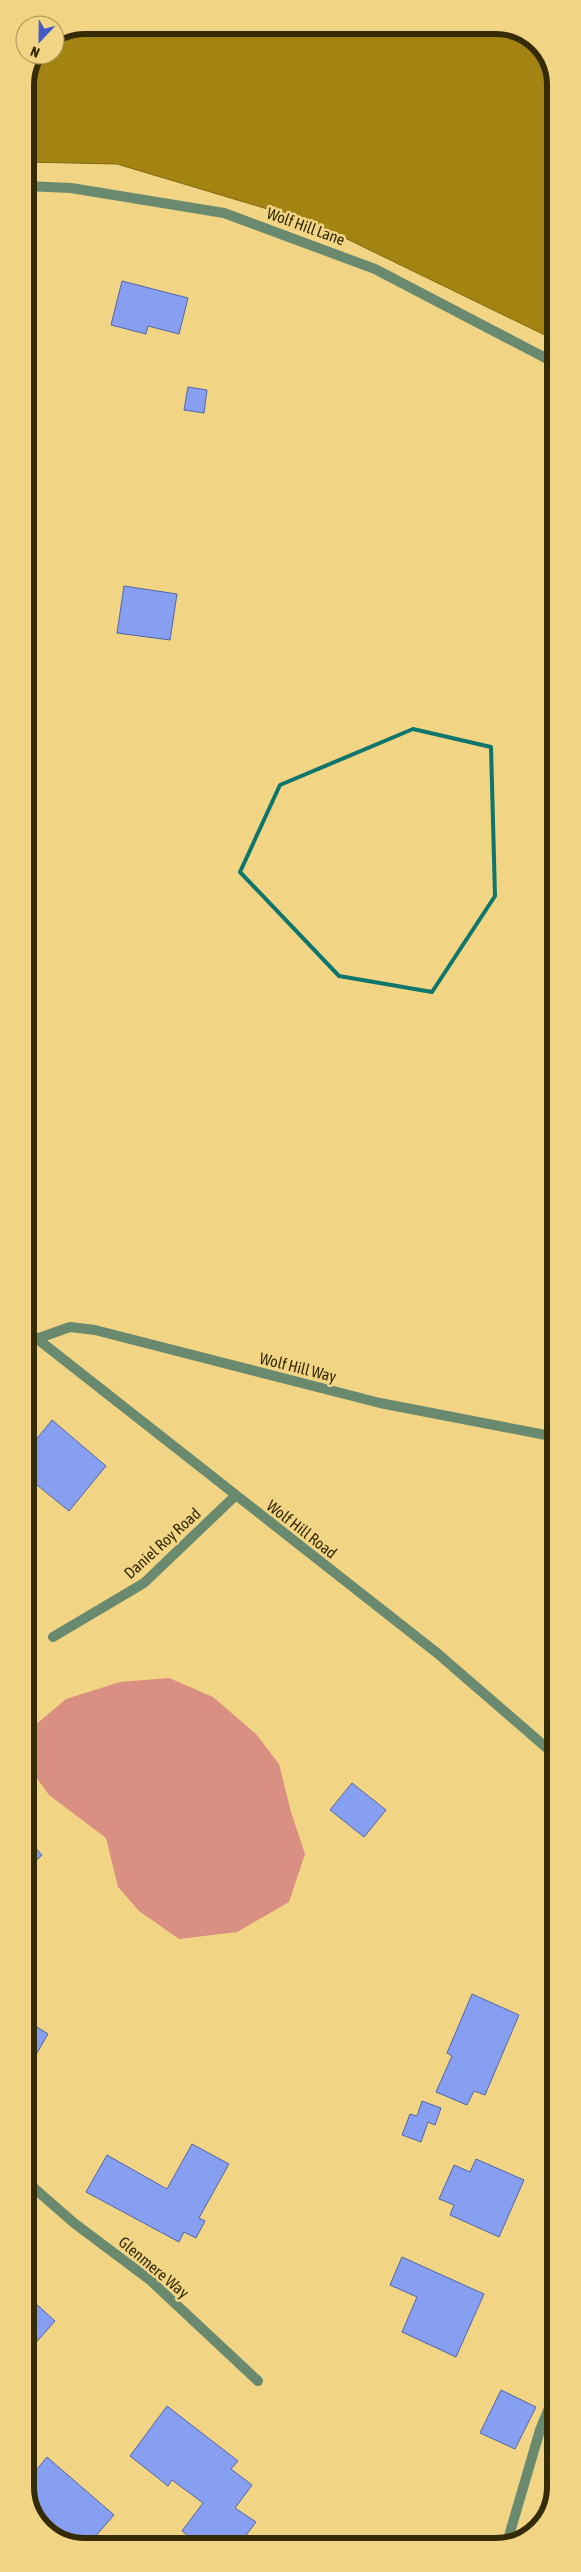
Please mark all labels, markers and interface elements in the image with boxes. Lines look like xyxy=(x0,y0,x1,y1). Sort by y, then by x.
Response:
north arrow xyxy=(15,15,65,65)
text: N xyxy=(28,43,42,61)
street label: Wolf Hill Lane xyxy=(264,204,348,248)
street label: Wolf Hill Way xyxy=(258,1349,339,1386)
street label: Wolf Hill Road xyxy=(263,1496,341,1562)
street label: Daniel Roy Road xyxy=(120,1504,204,1583)
street label: Glenmere Way xyxy=(115,2233,193,2302)

